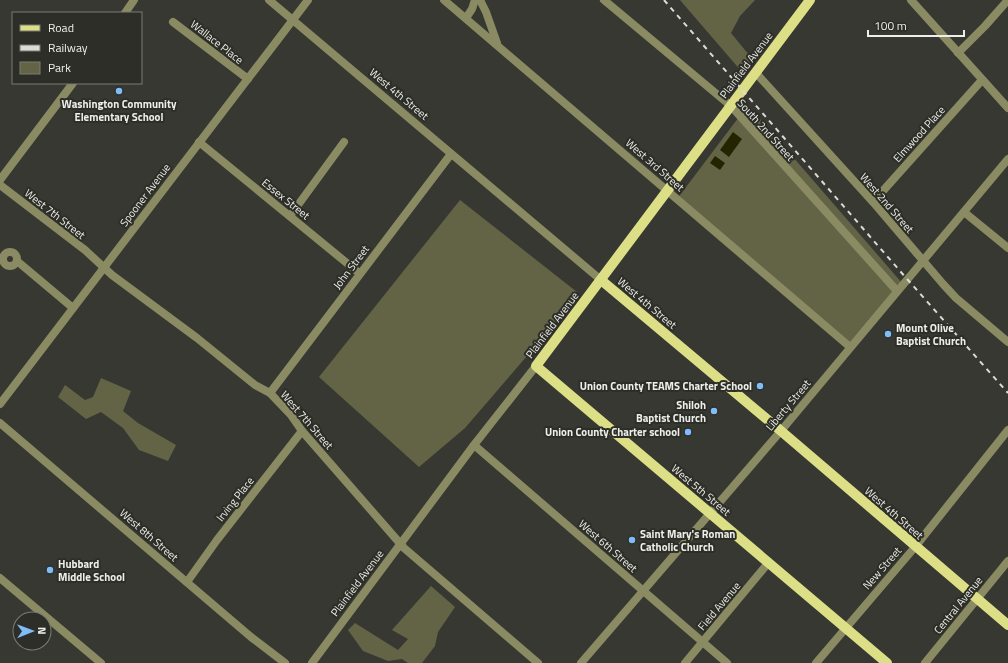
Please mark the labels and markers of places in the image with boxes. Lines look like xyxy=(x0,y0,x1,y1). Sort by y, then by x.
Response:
marker: Washington Community Elementary School xyxy=(114,86,124,96)
place label: Washington Community Elementary School xyxy=(62,96,177,125)
place label: Mount Olive Baptist Church xyxy=(896,320,966,349)
marker: Mount Olive Baptist Church xyxy=(883,329,893,339)
place label: Union County TEAMS Charter School xyxy=(580,378,752,394)
marker: Union County TEAMS Charter School xyxy=(755,381,765,391)
place label: Shiloh Baptist Church xyxy=(636,397,706,426)
marker: Shiloh Baptist Church xyxy=(709,406,719,416)
place label: Union County Charter school xyxy=(545,424,680,440)
marker: Union County Charter school xyxy=(683,427,693,437)
place label: Saint Mary's Roman Catholic Church xyxy=(640,526,735,555)
marker: Saint Mary's Roman Catholic Church xyxy=(627,535,637,545)
place label: Hubbard Middle School xyxy=(58,556,125,585)
marker: Hubbard Middle School xyxy=(45,565,55,575)

